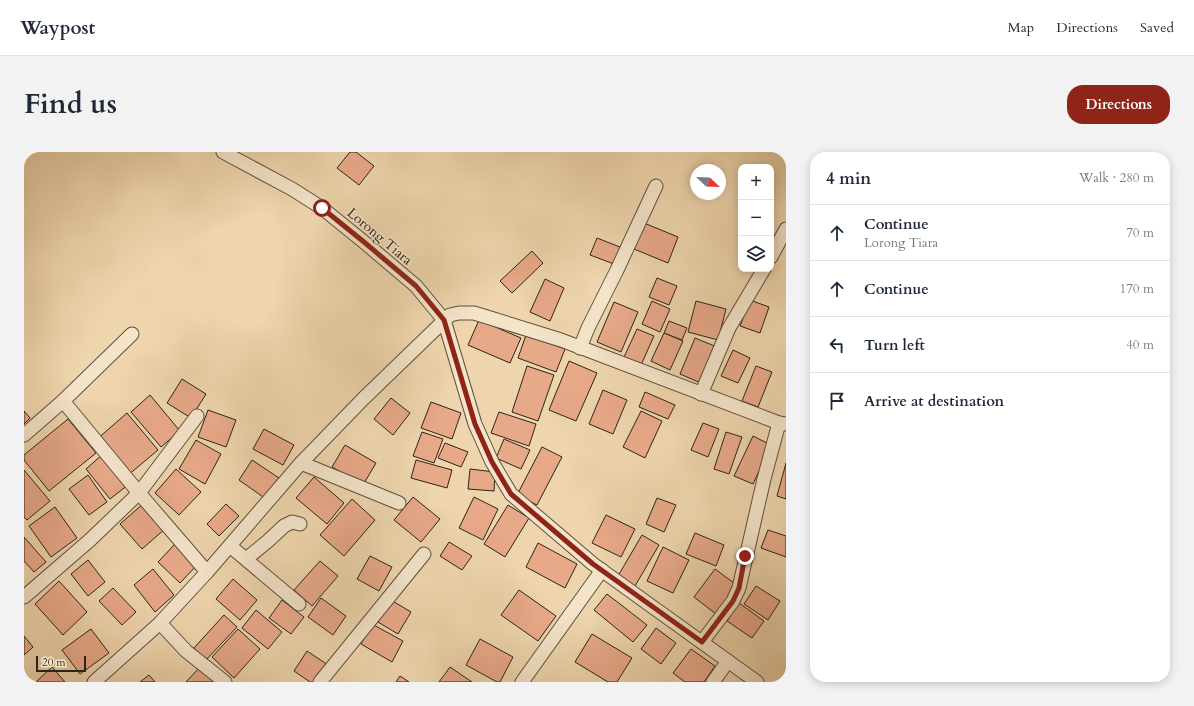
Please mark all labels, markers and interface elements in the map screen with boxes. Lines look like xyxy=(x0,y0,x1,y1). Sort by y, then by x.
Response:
text: Waypost xyxy=(20,15,95,41)
text: Map xyxy=(1008,18,1034,37)
text: Directions xyxy=(1056,18,1118,37)
text: Saved xyxy=(1140,18,1174,37)
text: Find us xyxy=(24,85,117,123)
button: Directions xyxy=(1067,85,1170,124)
north arrow xyxy=(690,164,726,200)
map controls xyxy=(738,164,774,272)
button: + xyxy=(738,164,774,200)
text: 4 min xyxy=(826,167,871,190)
text: Walk · 280 m xyxy=(1079,169,1154,187)
route start xyxy=(313,199,331,217)
button: − xyxy=(738,200,774,236)
street label: Lorong Tiara xyxy=(343,203,416,269)
text: Continue xyxy=(864,214,929,234)
icon: ahead xyxy=(826,222,848,244)
text: 70 m xyxy=(1126,224,1154,242)
text: Lorong Tiara xyxy=(864,234,938,252)
button: layers xyxy=(738,236,774,272)
icon: ahead xyxy=(826,278,848,300)
text: Continue xyxy=(864,279,929,299)
text: 170 m xyxy=(1120,280,1154,298)
icon: left xyxy=(826,334,848,356)
text: Turn left xyxy=(864,335,925,355)
text: 40 m xyxy=(1126,336,1154,354)
icon: arrive xyxy=(826,390,848,412)
text: Arrive at destination xyxy=(864,391,1004,411)
route end xyxy=(736,547,754,565)
scale bar xyxy=(36,654,86,673)
text: 20 m xyxy=(42,655,66,670)

